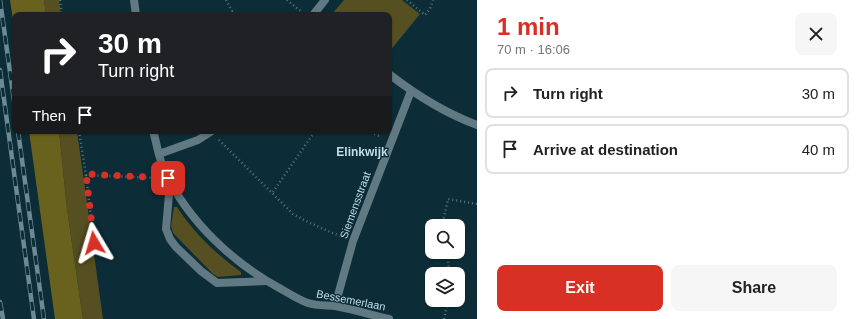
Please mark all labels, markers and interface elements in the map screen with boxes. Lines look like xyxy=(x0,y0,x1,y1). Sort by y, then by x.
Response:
text: 1 min xyxy=(497,13,560,40)
button: close xyxy=(795,13,837,55)
icon: right xyxy=(32,28,84,80)
text: 30 m xyxy=(98,28,162,59)
text: 70 m · 16:06 xyxy=(497,42,570,57)
text: Turn right xyxy=(98,61,174,81)
icon: right xyxy=(499,82,521,104)
text: Turn right xyxy=(533,85,603,102)
text: 30 m xyxy=(802,85,835,102)
icon: arrive xyxy=(74,104,96,126)
text: Then xyxy=(32,107,66,124)
icon: arrive xyxy=(499,138,521,160)
text: Arrive at destination xyxy=(533,141,678,158)
text: 40 m xyxy=(802,141,835,158)
district label: Elinkwijk xyxy=(336,145,388,159)
pin xyxy=(151,161,185,195)
icon: arrive xyxy=(157,167,179,189)
street label: Siemensstraat xyxy=(337,170,373,240)
map controls xyxy=(425,219,465,307)
button: search xyxy=(425,219,465,259)
position arrow xyxy=(73,222,115,264)
button: Exit xyxy=(497,265,663,311)
button: Share xyxy=(671,265,837,311)
button: layers xyxy=(425,267,465,307)
street label: Bessemerlaan xyxy=(315,287,387,313)

